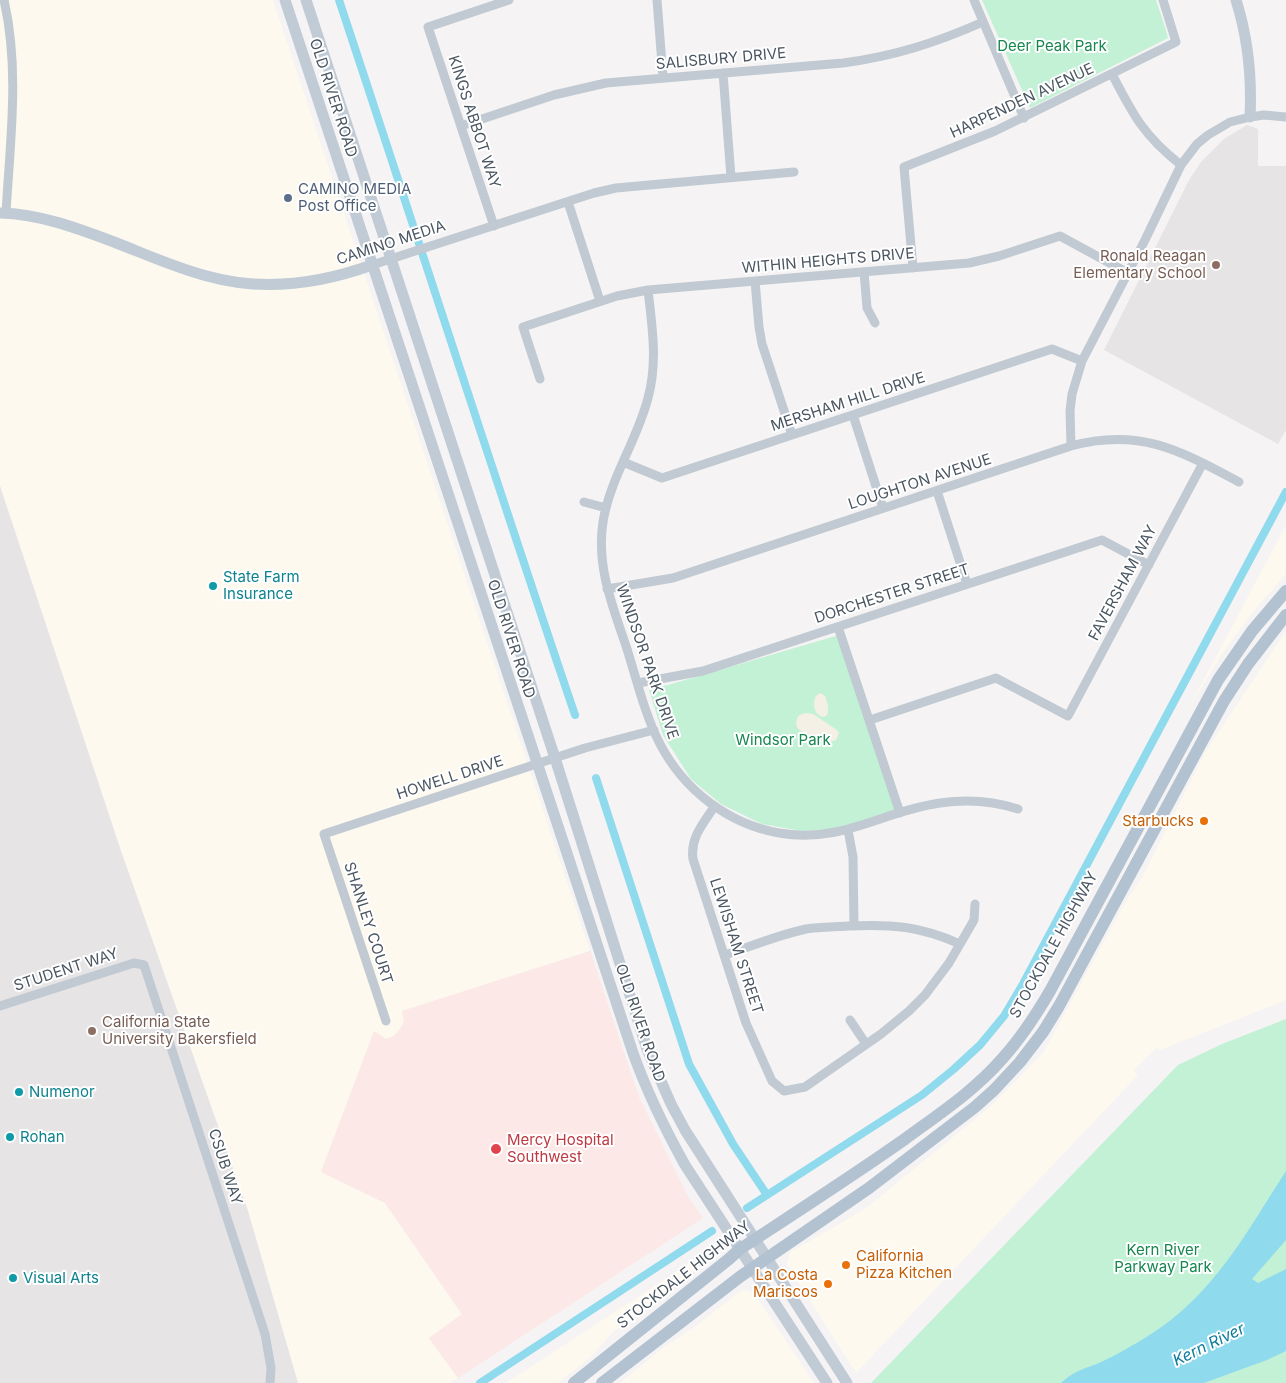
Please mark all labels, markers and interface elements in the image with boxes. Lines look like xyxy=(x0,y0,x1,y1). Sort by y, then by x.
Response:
street label: OLD RIVER ROAD xyxy=(305,36,361,160)
park label: Deer Peak Park xyxy=(997,37,1107,55)
street label: SALISBURY DRIVE xyxy=(655,44,787,74)
street label: KINGS ABBOT WAY xyxy=(444,53,504,191)
street label: HARPENDEN AVENUE xyxy=(947,60,1097,142)
place label: CAMINO MEDIA Post Office xyxy=(298,180,411,215)
marker: CAMINO MEDIA Post Office xyxy=(282,192,294,204)
street label: CAMINO MEDIA xyxy=(334,217,448,269)
street label: WITHIN HEIGHTS DRIVE xyxy=(741,244,915,278)
place label: Ronald Reagan Elementary School xyxy=(1073,247,1206,282)
marker: Ronald Reagan Elementary School xyxy=(1210,259,1222,271)
street label: MERSHAM HILL DRIVE xyxy=(768,369,928,435)
street label: LOUGHTON AVENUE xyxy=(846,450,994,514)
street label: FAVERSHAM WAY xyxy=(1085,522,1161,644)
street label: DORCHESTER STREET xyxy=(812,560,972,628)
place label: State Farm Insurance xyxy=(223,568,300,603)
street label: OLD RIVER ROAD xyxy=(483,577,539,701)
marker: State Farm Insurance xyxy=(207,580,219,592)
street label: WINDSOR PARK DRIVE xyxy=(612,582,682,742)
park label: Windsor Park xyxy=(735,731,831,749)
street label: HOWELL DRIVE xyxy=(394,752,506,804)
place label: Starbucks xyxy=(1122,812,1194,830)
marker: Starbucks xyxy=(1198,815,1210,827)
street label: SHANLEY COURT xyxy=(340,860,396,986)
street label: STOCKDALE HIGHWAY xyxy=(1006,869,1102,1021)
street label: LEWISHAM STREET xyxy=(706,876,766,1016)
street label: STUDENT WAY xyxy=(11,945,121,995)
street label: OLD RIVER ROAD xyxy=(611,962,669,1084)
place label: California State University Bakersfield xyxy=(102,1013,257,1048)
marker: California State University Bakersfield xyxy=(86,1025,98,1037)
place label: Numenor xyxy=(29,1083,95,1101)
marker: Numenor xyxy=(13,1086,25,1098)
street label: CSUB WAY xyxy=(204,1127,246,1207)
place label: Rohan xyxy=(20,1128,65,1146)
marker: Rohan xyxy=(4,1131,16,1143)
place label: Mercy Hospital Southwest xyxy=(507,1131,614,1166)
marker: Mercy Hospital Southwest xyxy=(489,1142,503,1156)
street label: STOCKDALE HIGHWAY xyxy=(614,1217,754,1333)
park label: Kern River Parkway Park xyxy=(1114,1241,1212,1276)
place label: California Pizza Kitchen xyxy=(856,1247,952,1282)
marker: California Pizza Kitchen xyxy=(840,1259,852,1271)
place label: La Costa Mariscos xyxy=(753,1266,818,1301)
place label: Visual Arts xyxy=(23,1269,99,1287)
marker: Visual Arts xyxy=(7,1272,19,1284)
marker: La Costa Mariscos xyxy=(822,1278,834,1290)
water label: Kern River xyxy=(1170,1319,1248,1371)

